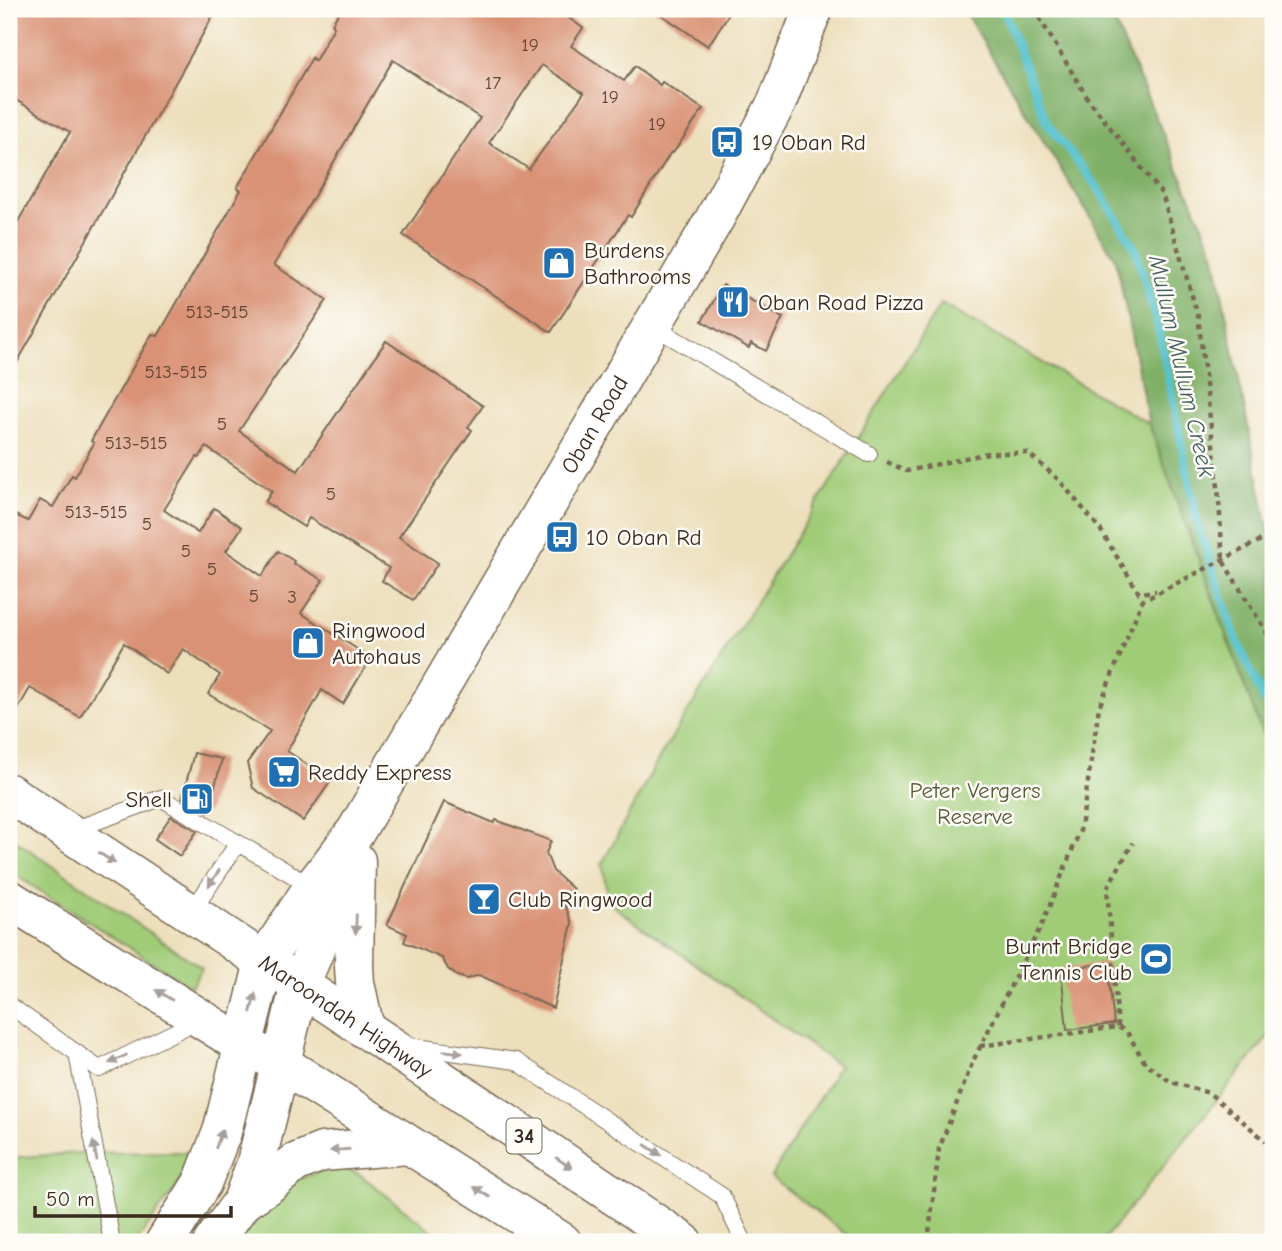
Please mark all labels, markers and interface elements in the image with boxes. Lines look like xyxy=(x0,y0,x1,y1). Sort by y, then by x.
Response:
house number: 19 xyxy=(521,34,539,56)
house number: 17 xyxy=(485,72,501,94)
house number: 19 xyxy=(601,86,619,108)
house number: 19 xyxy=(648,113,666,135)
bus stop icon: 19 Oban Rd xyxy=(708,123,746,161)
place label: 19 Oban Rd xyxy=(752,129,866,156)
place label: Burdens Bathrooms xyxy=(584,237,691,290)
shop icon: Burdens Bathrooms xyxy=(540,244,578,282)
water label: Mullum Mullum Creek xyxy=(1143,251,1221,480)
restaurant icon: Oban Road Pizza xyxy=(714,283,752,321)
place label: Oban Road Pizza xyxy=(758,289,924,316)
house number: 513-515 xyxy=(185,301,249,323)
house number: 513-515 xyxy=(144,361,208,383)
street label: Oban Road xyxy=(555,370,633,478)
house number: 5 xyxy=(217,413,227,435)
house number: 513-515 xyxy=(104,432,168,454)
house number: 5 xyxy=(326,483,336,505)
house number: 513-515 xyxy=(64,501,128,523)
house number: 5 xyxy=(142,513,152,535)
bus stop icon: 10 Oban Rd xyxy=(543,518,581,556)
place label: 10 Oban Rd xyxy=(586,524,702,551)
house number: 5 xyxy=(181,540,191,562)
house number: 5 xyxy=(207,558,217,580)
house number: 5 xyxy=(249,585,259,607)
house number: 3 xyxy=(287,586,297,608)
place label: Ringwood Autohaus xyxy=(332,617,426,670)
shop icon: Ringwood Autohaus xyxy=(289,624,327,662)
supermarket icon: Reddy Express xyxy=(265,753,303,791)
place label: Reddy Express xyxy=(308,759,452,786)
park label: Peter Vergers Reserve xyxy=(909,777,1041,830)
fuel station icon: Shell xyxy=(178,780,216,818)
place label: Shell xyxy=(125,786,172,813)
one-way arrow xyxy=(97,851,116,864)
one-way arrow xyxy=(208,868,221,887)
bar icon: Club Ringwood xyxy=(465,880,503,918)
place label: Club Ringwood xyxy=(508,886,653,913)
one-way arrow xyxy=(350,913,361,935)
place label: Burnt Bridge Tennis Club xyxy=(1005,933,1132,986)
sports icon: Burnt Bridge Tennis Club xyxy=(1137,940,1175,978)
street label: Maroondah Highway xyxy=(254,948,438,1084)
one-way arrow xyxy=(155,989,174,1002)
one-way arrow xyxy=(249,992,259,1013)
one-way arrow xyxy=(442,1046,464,1057)
one-way arrow xyxy=(108,1054,128,1065)
road number: 34 xyxy=(506,1118,542,1154)
one-way arrow xyxy=(214,1129,225,1150)
one-way arrow xyxy=(89,1140,100,1162)
one-way arrow xyxy=(643,1144,663,1157)
one-way arrow xyxy=(329,1145,351,1156)
one-way arrow xyxy=(555,1156,573,1170)
scale bar xyxy=(35,1174,231,1218)
one-way arrow xyxy=(473,1185,492,1198)
text: 50 m xyxy=(46,1187,95,1211)

